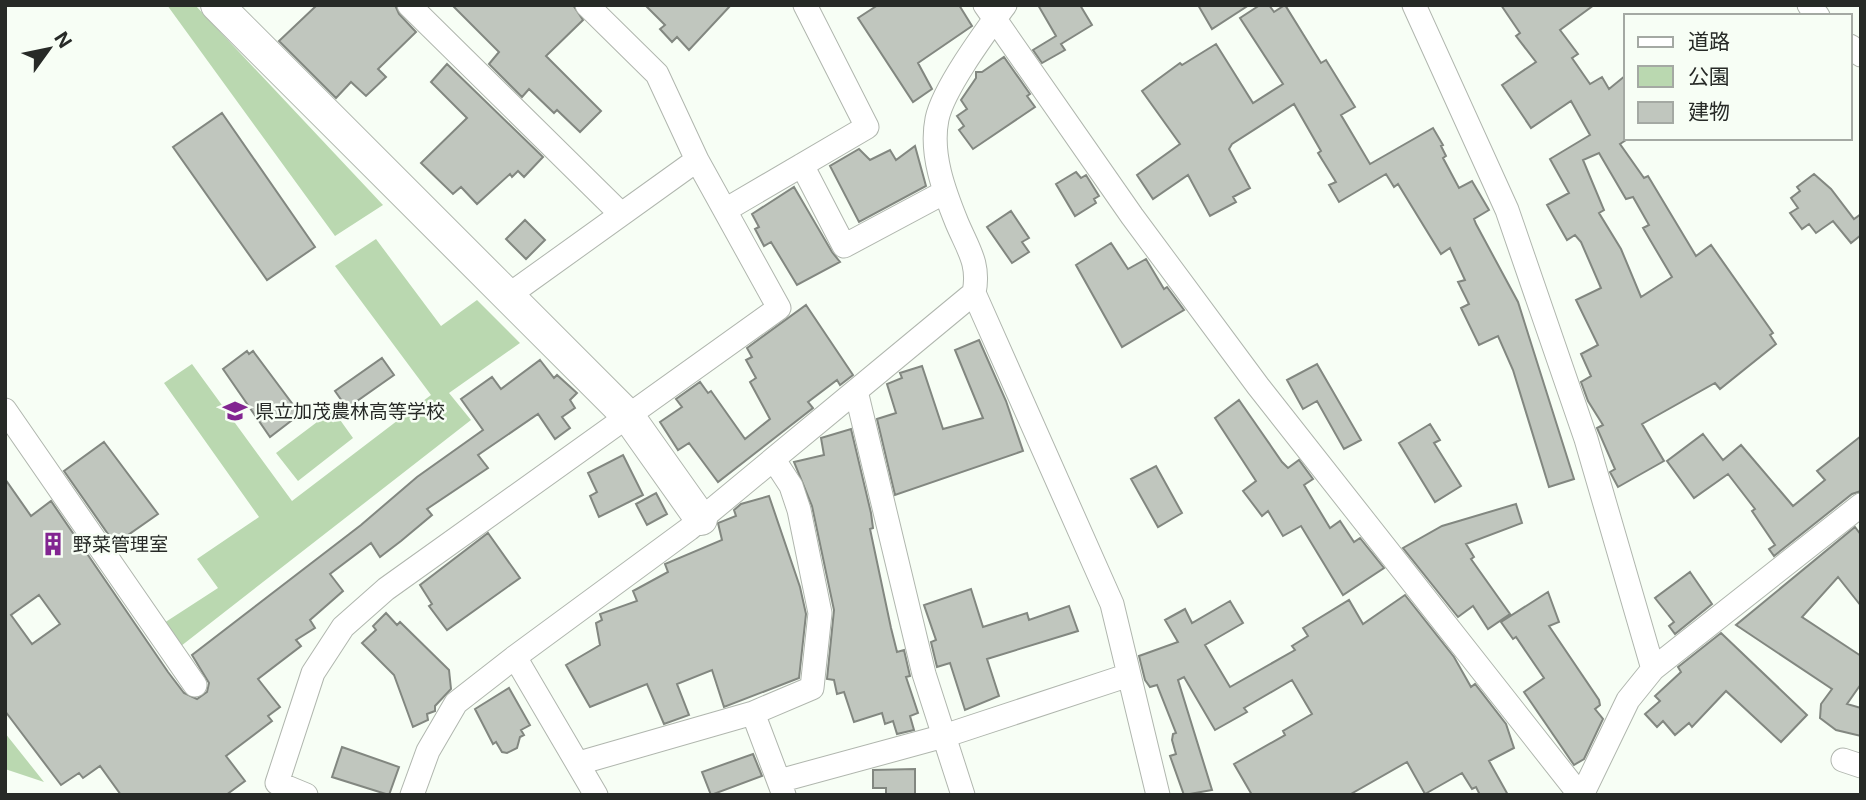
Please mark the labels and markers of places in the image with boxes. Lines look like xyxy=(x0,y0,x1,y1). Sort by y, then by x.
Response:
school or university icon: 県立加茂農林高等学校 xyxy=(221,397,249,425)
place label: 県立加茂農林高等学校 xyxy=(255,400,445,423)
building icon: 野菜管理室 xyxy=(39,530,67,558)
place label: 野菜管理室 xyxy=(73,533,168,556)

